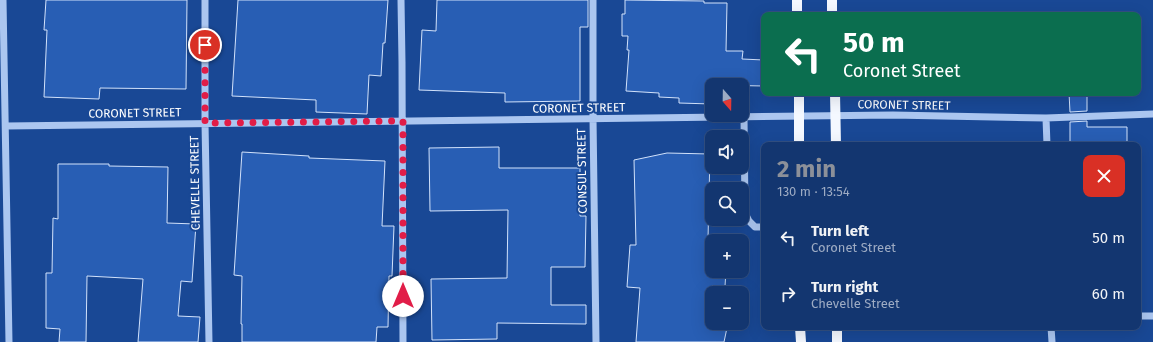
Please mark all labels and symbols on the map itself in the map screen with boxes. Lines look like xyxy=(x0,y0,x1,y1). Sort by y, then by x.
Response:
pin xyxy=(188,28,222,62)
north arrow xyxy=(705,78,749,122)
street label: CORONET STREET xyxy=(857,97,951,113)
street label: CORONET STREET xyxy=(532,100,626,116)
street label: CORONET STREET xyxy=(88,105,182,121)
street label: CONSUL STREET xyxy=(574,127,590,214)
street label: CHEVELLE STREET xyxy=(187,135,203,230)
position arrow xyxy=(382,275,424,317)

